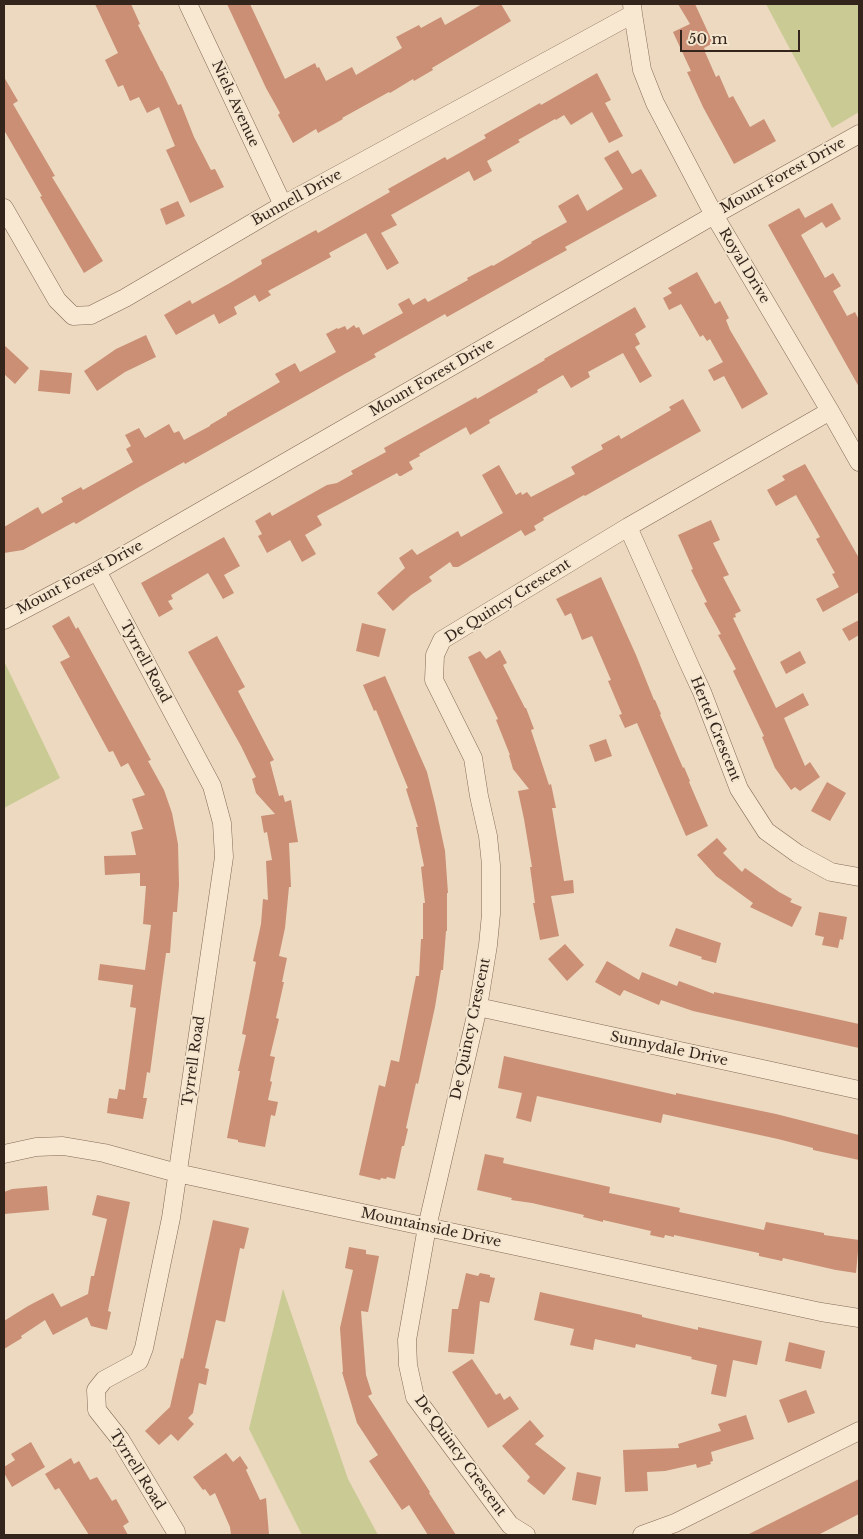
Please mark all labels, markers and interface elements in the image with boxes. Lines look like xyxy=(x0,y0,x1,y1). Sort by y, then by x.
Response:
scale bar xyxy=(683,20,803,52)
text: 50 m xyxy=(688,29,728,48)
street label: Niels Avenue xyxy=(208,58,262,150)
street label: Mount Forest Drive xyxy=(717,135,849,217)
street label: Bunnell Drive xyxy=(249,166,345,230)
street label: Royal Drive xyxy=(715,225,773,307)
street label: Mount Forest Drive xyxy=(367,336,497,420)
street label: Mount Forest Drive xyxy=(14,538,146,618)
street label: De Quincy Crescent xyxy=(442,556,574,646)
street label: Tyrrell Road xyxy=(116,618,174,706)
street label: Hertel Crescent xyxy=(686,674,744,784)
street label: De Quincy Crescent xyxy=(448,957,494,1101)
street label: Tyrrell Road xyxy=(179,1015,209,1107)
street label: Sunnydale Drive xyxy=(609,1028,729,1070)
street label: Mountainside Drive xyxy=(359,1205,503,1251)
street label: De Quincy Crescent xyxy=(411,1393,509,1519)
street label: Tyrrell Road xyxy=(106,1427,168,1513)

